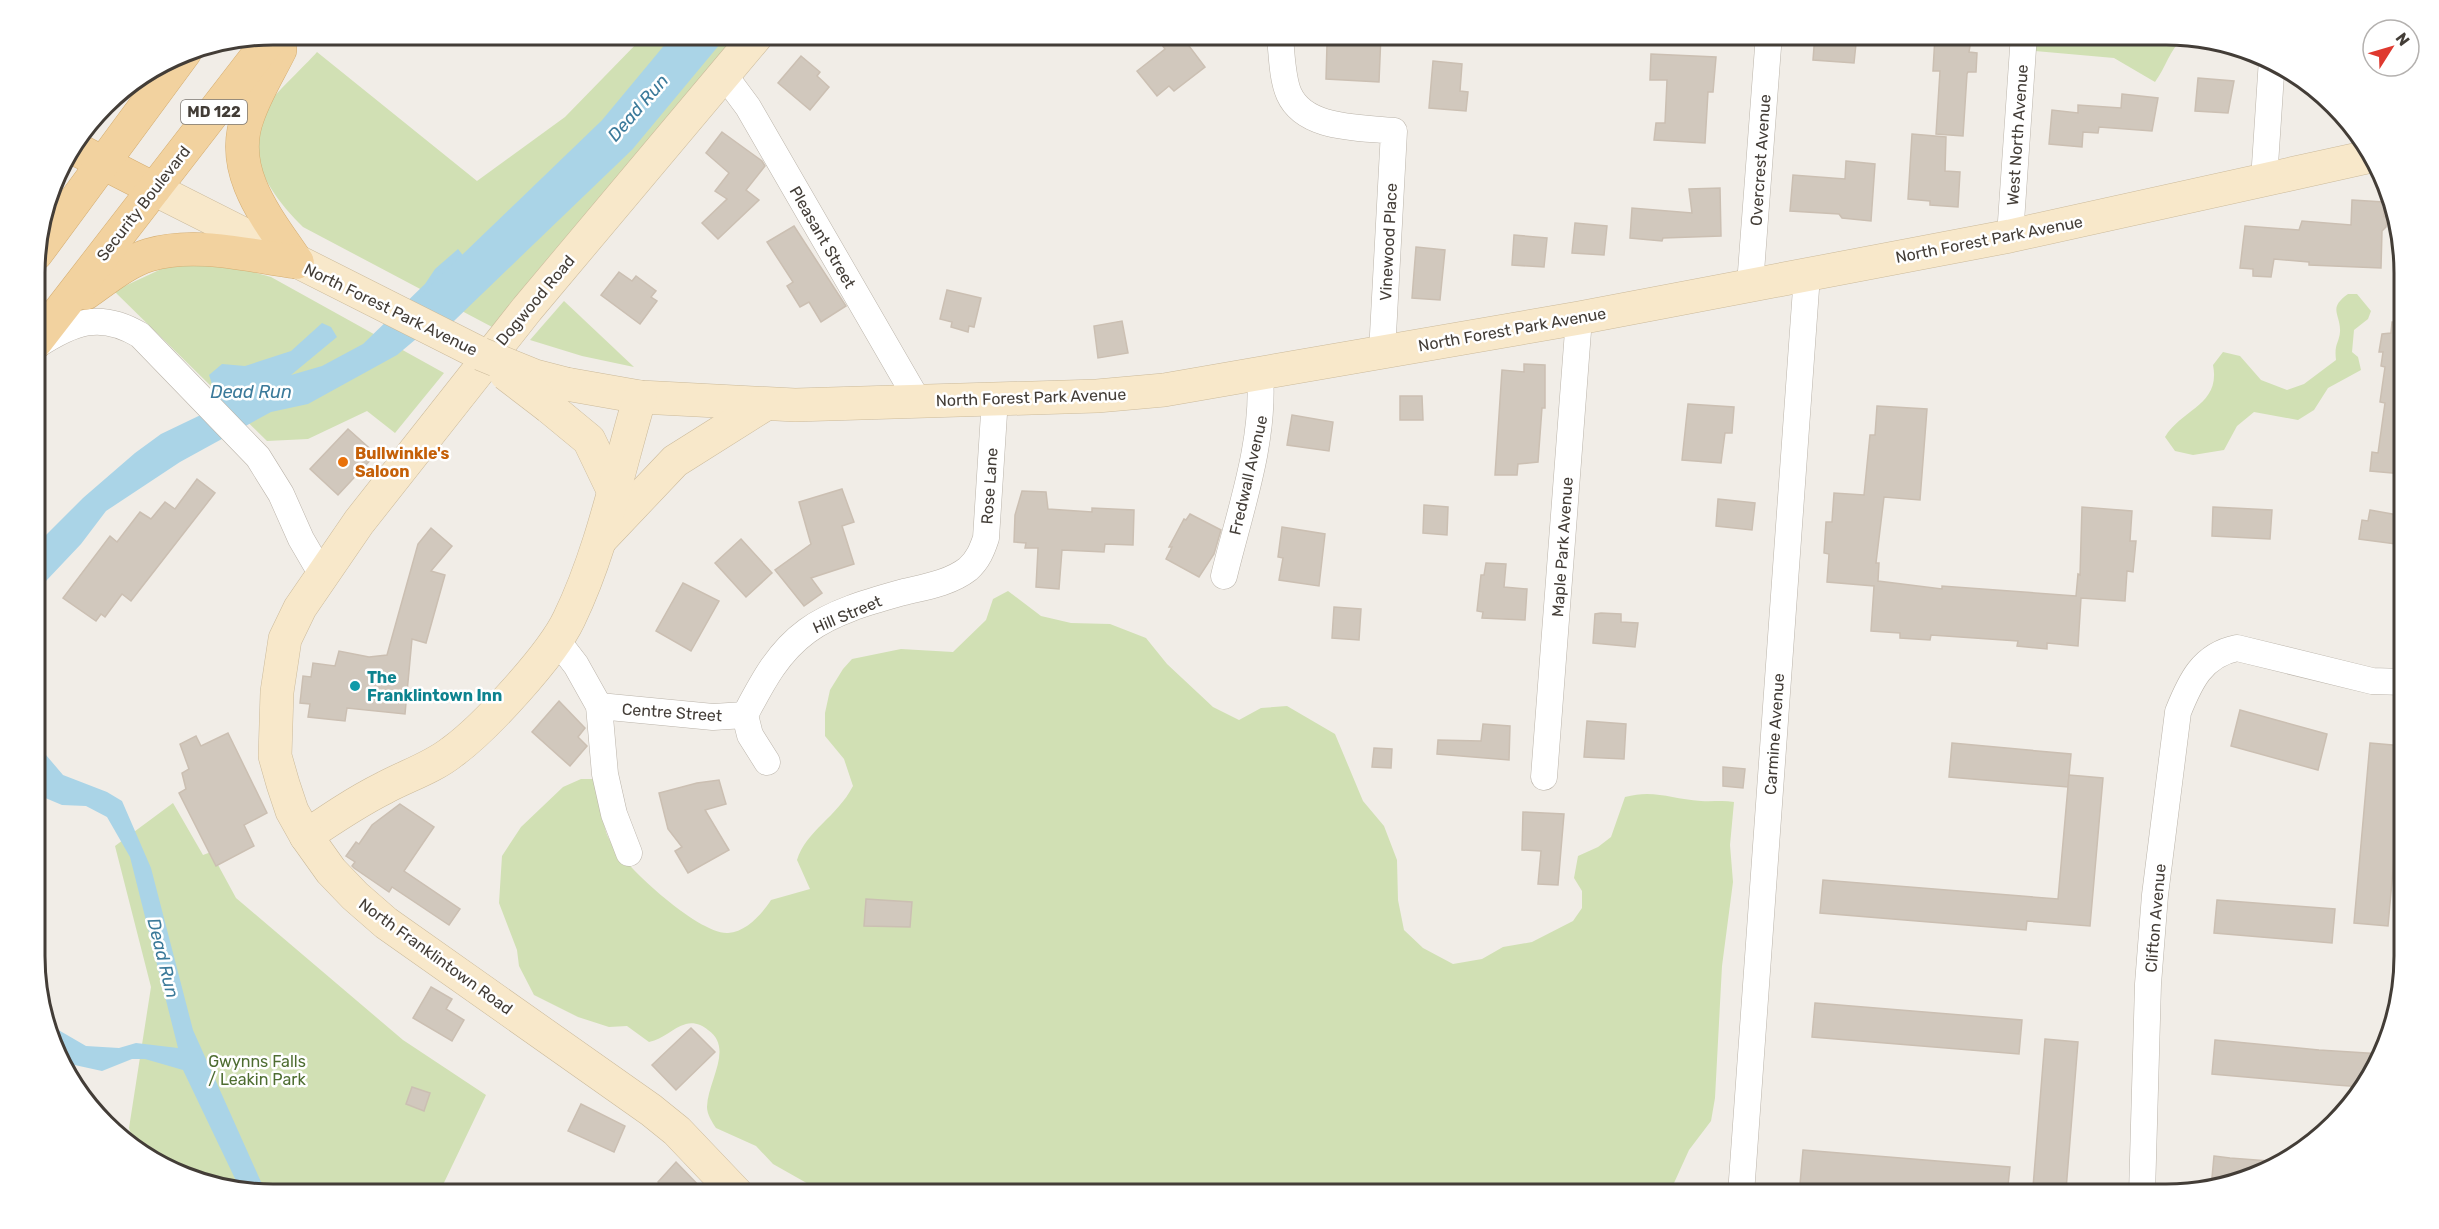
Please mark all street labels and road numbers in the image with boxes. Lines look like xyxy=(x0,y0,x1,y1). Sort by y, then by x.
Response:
street label: West North Avenue xyxy=(2003,64,2032,206)
street label: Overcrest Avenue xyxy=(1746,94,1775,227)
road number: MD 122 xyxy=(181,100,247,124)
street label: Security Boulevard xyxy=(93,142,194,265)
street label: Pleasant Street xyxy=(786,183,860,292)
street label: Vinewood Place xyxy=(1376,183,1401,301)
street label: North Forest Park Avenue xyxy=(1894,212,2084,267)
street label: Dogwood Road xyxy=(492,251,579,349)
street label: North Forest Park Avenue xyxy=(301,259,481,360)
street label: North Forest Park Avenue xyxy=(1417,304,1608,355)
street label: North Forest Park Avenue xyxy=(935,385,1127,410)
street label: Fredwall Avenue xyxy=(1225,413,1272,537)
street label: Rose Lane xyxy=(977,447,1002,525)
street label: Maple Park Avenue xyxy=(1548,476,1577,618)
street label: Hill Street xyxy=(810,591,885,638)
street label: Carmine Avenue xyxy=(1761,673,1788,795)
street label: Centre Street xyxy=(621,700,723,725)
street label: Clifton Avenue xyxy=(2141,863,2170,973)
street label: North Franklintown Road xyxy=(355,894,516,1018)

